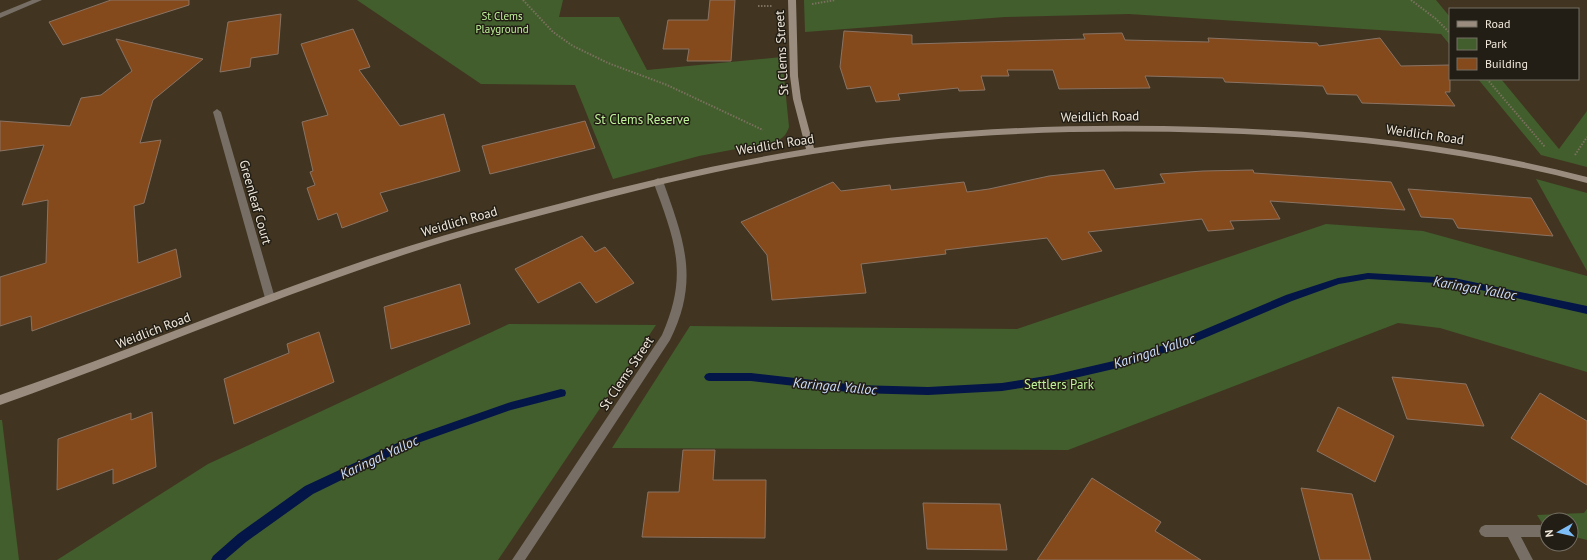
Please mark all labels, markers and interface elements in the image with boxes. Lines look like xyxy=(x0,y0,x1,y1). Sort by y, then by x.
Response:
legend xyxy=(1449,8,1579,80)
park label: St Clems Playground xyxy=(475,9,529,36)
street label: St Clems Street xyxy=(771,9,792,96)
text: Road xyxy=(1485,16,1510,31)
text: Park xyxy=(1485,36,1507,51)
text: Building xyxy=(1485,56,1528,71)
street label: Weidlich Road xyxy=(1061,107,1139,126)
park label: St Clems Reserve xyxy=(594,111,690,128)
street label: Weidlich Road xyxy=(1385,121,1465,148)
street label: Weidlich Road xyxy=(735,130,815,159)
street label: Greenleaf Court xyxy=(235,158,276,247)
street label: Weidlich Road xyxy=(419,202,499,240)
water label: Karingal Yalloc xyxy=(1432,272,1519,304)
street label: Weidlich Road xyxy=(113,308,193,352)
water label: Karingal Yalloc xyxy=(1111,329,1198,373)
street label: St Clems Street xyxy=(596,333,658,413)
water label: Karingal Yalloc xyxy=(792,373,879,399)
park label: Settlers Park xyxy=(1024,376,1095,393)
water label: Karingal Yalloc xyxy=(337,430,422,483)
north arrow xyxy=(1539,512,1579,552)
text: N xyxy=(1542,529,1557,538)

